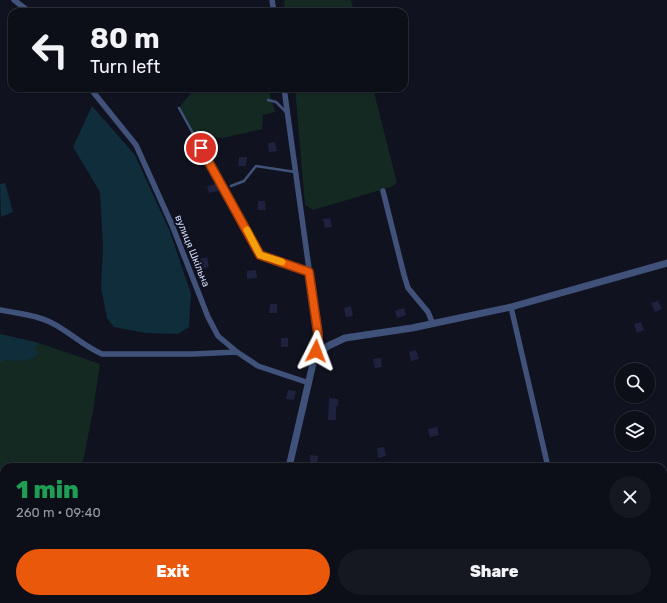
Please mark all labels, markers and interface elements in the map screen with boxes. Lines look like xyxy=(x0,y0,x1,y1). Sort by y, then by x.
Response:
text: 80 m xyxy=(90,22,160,55)
icon: left xyxy=(24,24,76,76)
text: Turn left xyxy=(90,56,160,78)
pin xyxy=(184,131,218,165)
icon: arrive xyxy=(190,137,212,159)
street label: вулиця Шкільна xyxy=(172,213,212,289)
position arrow xyxy=(295,330,337,372)
map controls xyxy=(615,363,655,451)
button: search xyxy=(615,363,655,403)
button: layers xyxy=(615,411,655,451)
text: 1 min xyxy=(16,476,79,504)
button: close xyxy=(609,476,651,518)
text: 260 m · 09:40 xyxy=(16,505,101,520)
button: Exit xyxy=(16,549,330,595)
button: Share xyxy=(338,549,651,595)

